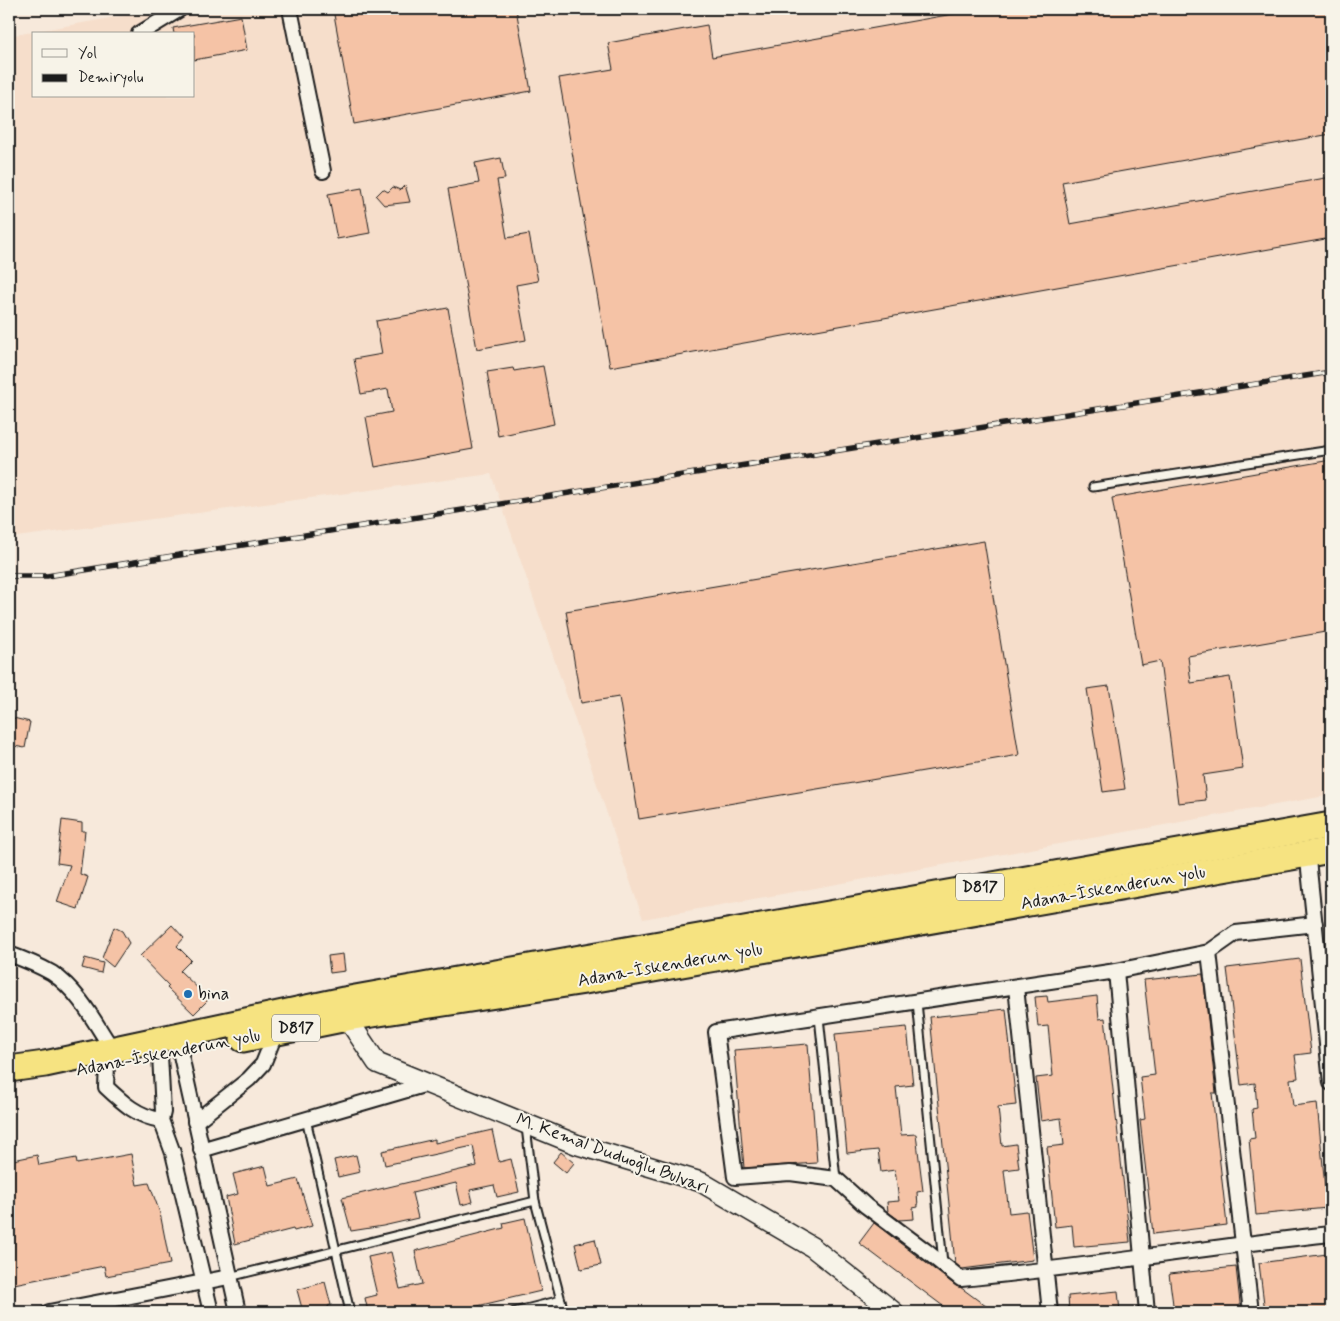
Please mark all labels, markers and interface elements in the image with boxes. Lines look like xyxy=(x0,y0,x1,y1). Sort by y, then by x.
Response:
legend xyxy=(32,32,195,98)
text: Yol xyxy=(78,44,97,64)
text: Demiryolu xyxy=(78,68,144,88)
street label: Adana-İskenderun yolu xyxy=(1019,860,1207,916)
road number: D817 xyxy=(956,874,1004,900)
street label: Adana-İskenderun yolu xyxy=(576,937,764,993)
place label: bina xyxy=(198,982,229,1006)
marker: bina xyxy=(182,988,194,1000)
road number: D817 xyxy=(272,1014,320,1042)
street label: Adana-İskenderun yolu xyxy=(74,1023,262,1083)
street label: M. Kemal Duduoğlu Bulvarı xyxy=(513,1108,713,1200)

